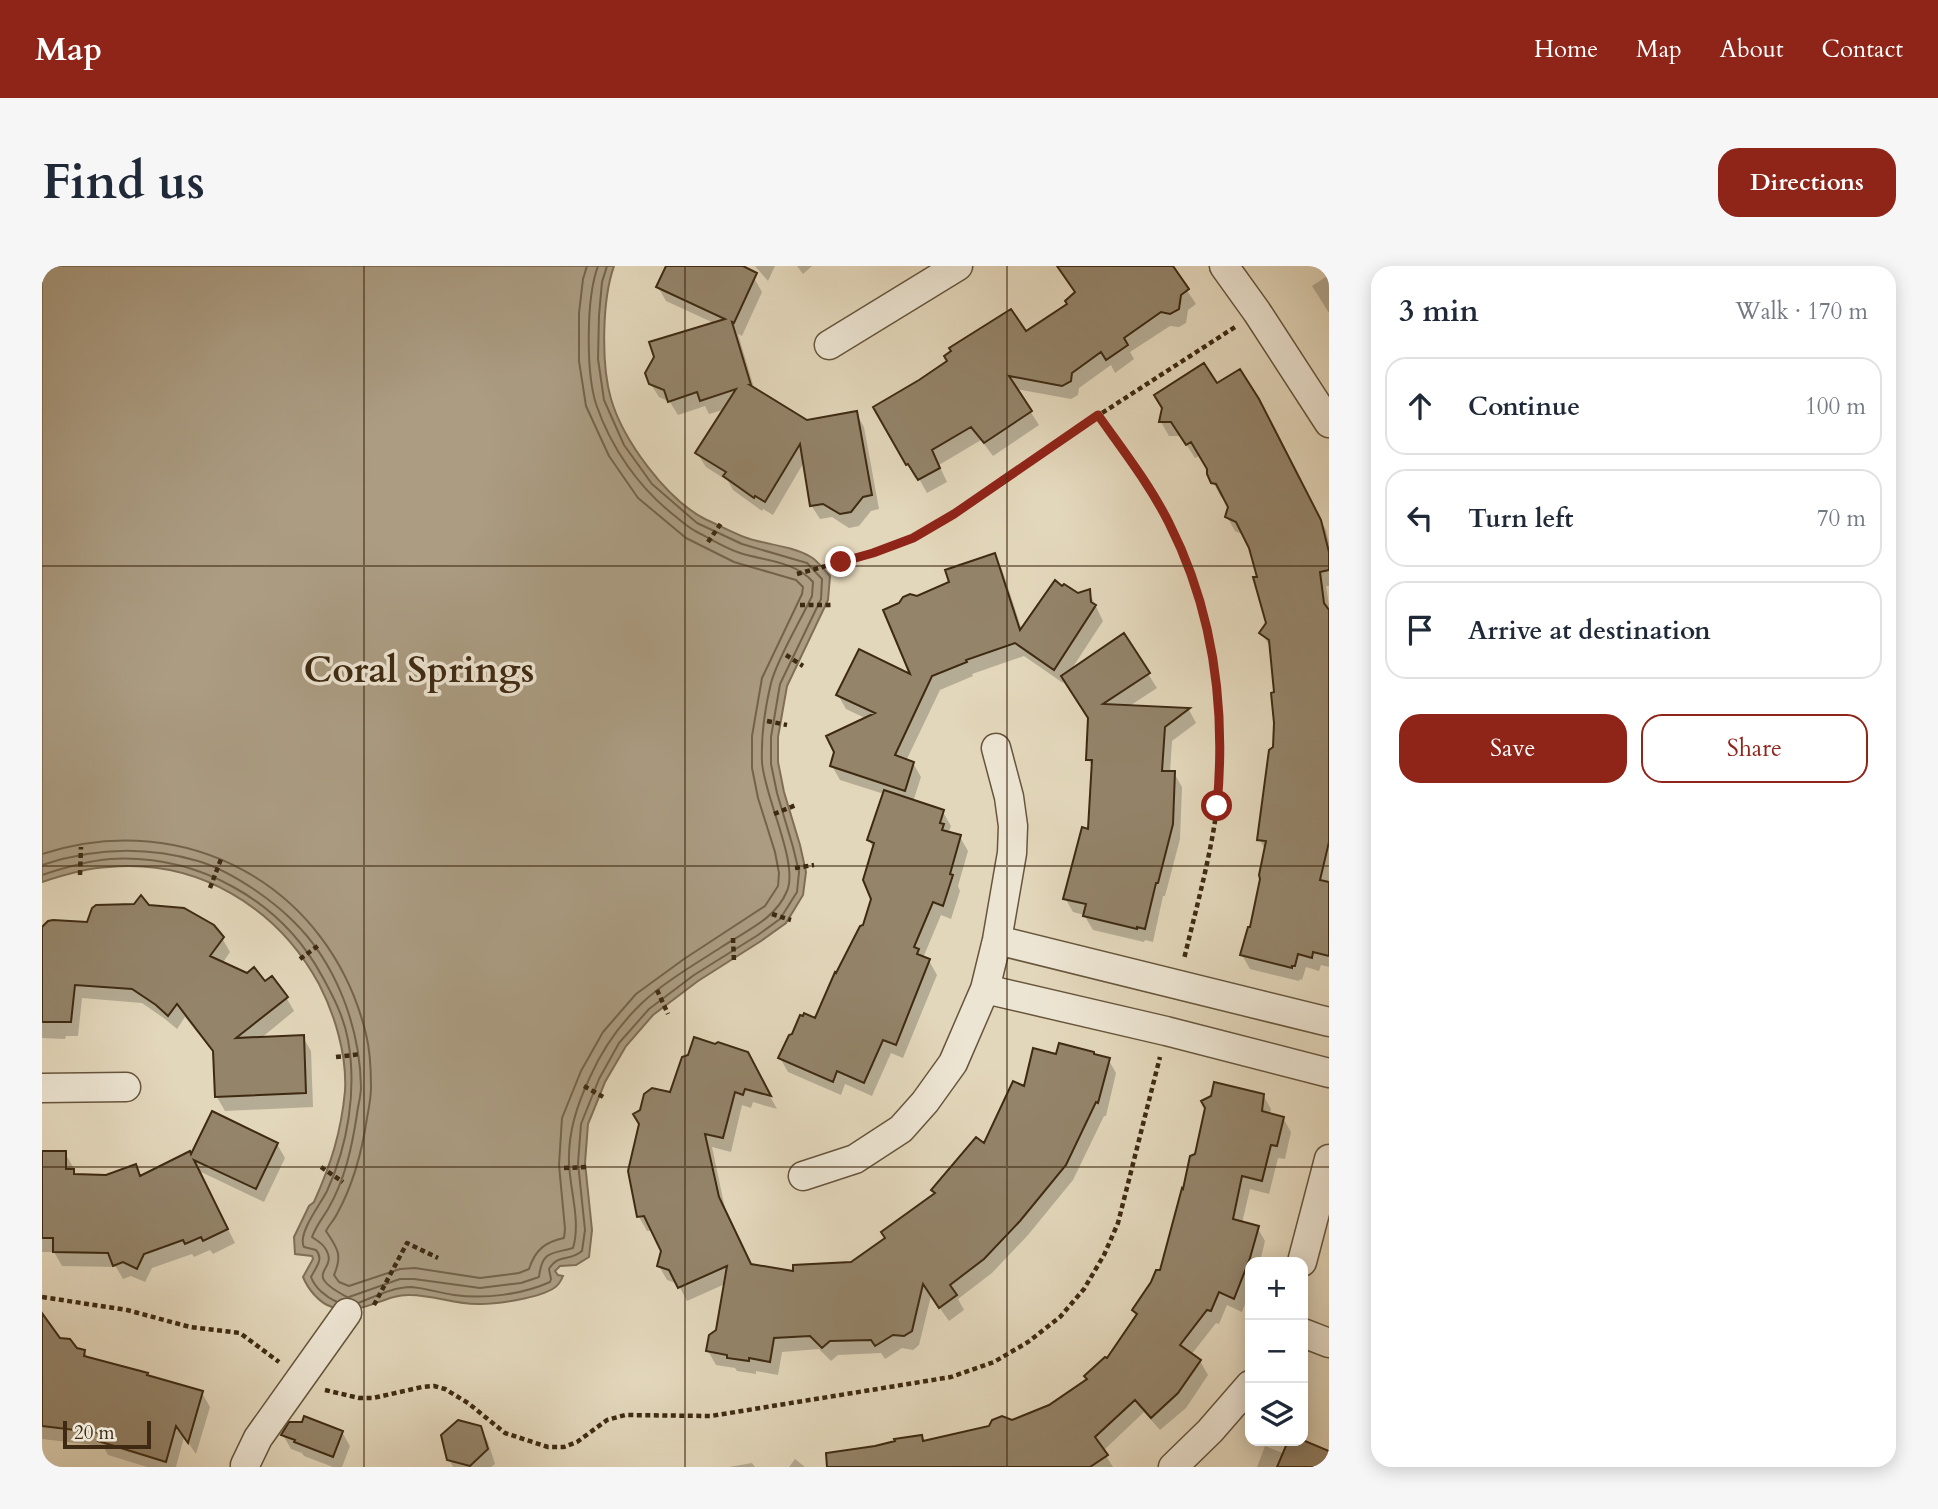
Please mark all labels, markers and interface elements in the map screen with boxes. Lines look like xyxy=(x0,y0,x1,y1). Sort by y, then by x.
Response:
text: Map xyxy=(35,27,102,72)
text: Home xyxy=(1534,33,1598,66)
text: Map xyxy=(1636,33,1682,66)
text: About xyxy=(1720,33,1784,66)
text: Contact xyxy=(1822,33,1903,66)
button: Directions xyxy=(1718,148,1896,217)
text: Find us xyxy=(42,149,205,216)
text: 3 min xyxy=(1399,291,1479,332)
text: Walk · 170 m xyxy=(1735,296,1868,327)
icon: ahead xyxy=(1401,387,1439,425)
text: Continue xyxy=(1468,389,1580,424)
text: 100 m xyxy=(1805,391,1866,422)
icon: left xyxy=(1401,499,1439,537)
text: Turn left xyxy=(1468,501,1573,536)
text: 70 m xyxy=(1817,503,1866,534)
route end xyxy=(825,546,856,577)
icon: arrive xyxy=(1401,611,1439,649)
text: Arrive at destination xyxy=(1468,613,1711,648)
district label: Coral Springs xyxy=(304,645,534,695)
button: Save xyxy=(1399,714,1627,783)
button: Share xyxy=(1641,714,1868,783)
route start xyxy=(1201,790,1232,821)
map controls xyxy=(1245,1257,1308,1446)
button: + xyxy=(1245,1257,1308,1320)
button: − xyxy=(1245,1320,1308,1383)
button: layers xyxy=(1245,1383,1308,1446)
scale bar xyxy=(63,1418,150,1450)
text: 20 m xyxy=(74,1420,115,1446)

